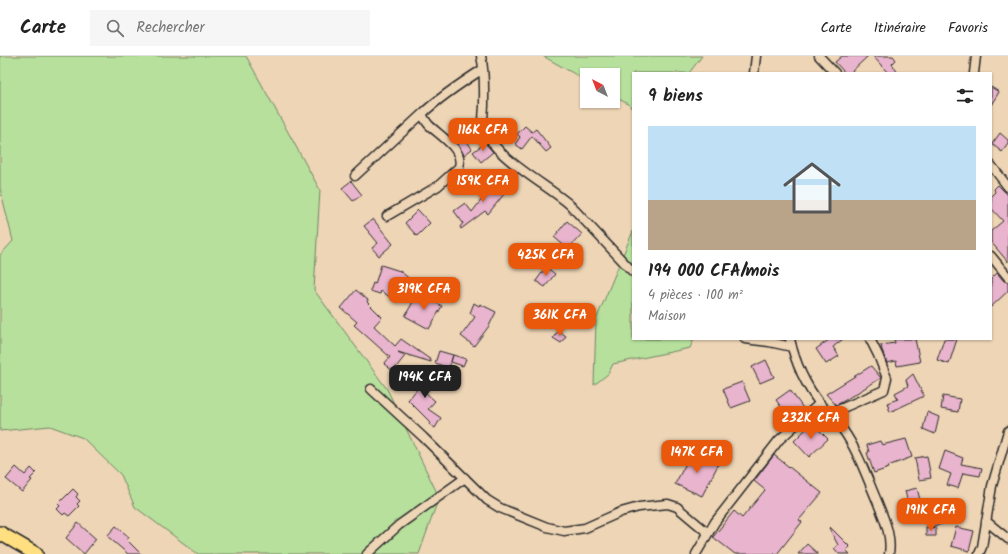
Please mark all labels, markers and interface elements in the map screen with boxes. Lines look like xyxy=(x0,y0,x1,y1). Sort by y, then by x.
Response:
search box xyxy=(90,10,370,46)
text: Carte xyxy=(20,13,66,43)
text: Rechercher xyxy=(136,16,205,40)
icon: search xyxy=(104,17,126,39)
text: Carte xyxy=(820,17,852,39)
text: Itinéraire xyxy=(874,17,926,39)
text: Favoris xyxy=(948,17,988,39)
north arrow xyxy=(580,68,620,108)
map controls xyxy=(580,68,620,108)
text: 9 biens xyxy=(648,83,703,110)
icon: filters xyxy=(954,85,976,107)
pin: 116K CFA xyxy=(442,118,524,152)
text: 116K CFA xyxy=(458,120,509,141)
icon: home xyxy=(776,152,848,224)
pin: 159K CFA xyxy=(442,169,524,203)
text: 159K CFA xyxy=(456,171,510,192)
pin: 425K CFA xyxy=(505,243,587,277)
text: 425K CFA xyxy=(517,245,575,266)
text: 194 000 CFA/mois xyxy=(648,258,780,285)
pin: 319K CFA xyxy=(383,277,465,311)
text: 319K CFA xyxy=(397,279,451,300)
text: 4 pièces · 100 m² xyxy=(648,285,743,306)
pin: 361K CFA xyxy=(519,303,601,337)
text: 361K CFA xyxy=(533,305,587,326)
text: Maison xyxy=(648,306,686,327)
pin: 194K CFA xyxy=(384,365,466,399)
text: 194K CFA xyxy=(398,367,452,388)
pin: 232K CFA xyxy=(770,406,852,440)
text: 232K CFA xyxy=(782,408,840,429)
pin: 147K CFA xyxy=(656,440,738,474)
text: 147K CFA xyxy=(670,442,724,463)
pin: 191K CFA xyxy=(890,498,972,532)
text: 191K CFA xyxy=(906,500,956,521)

